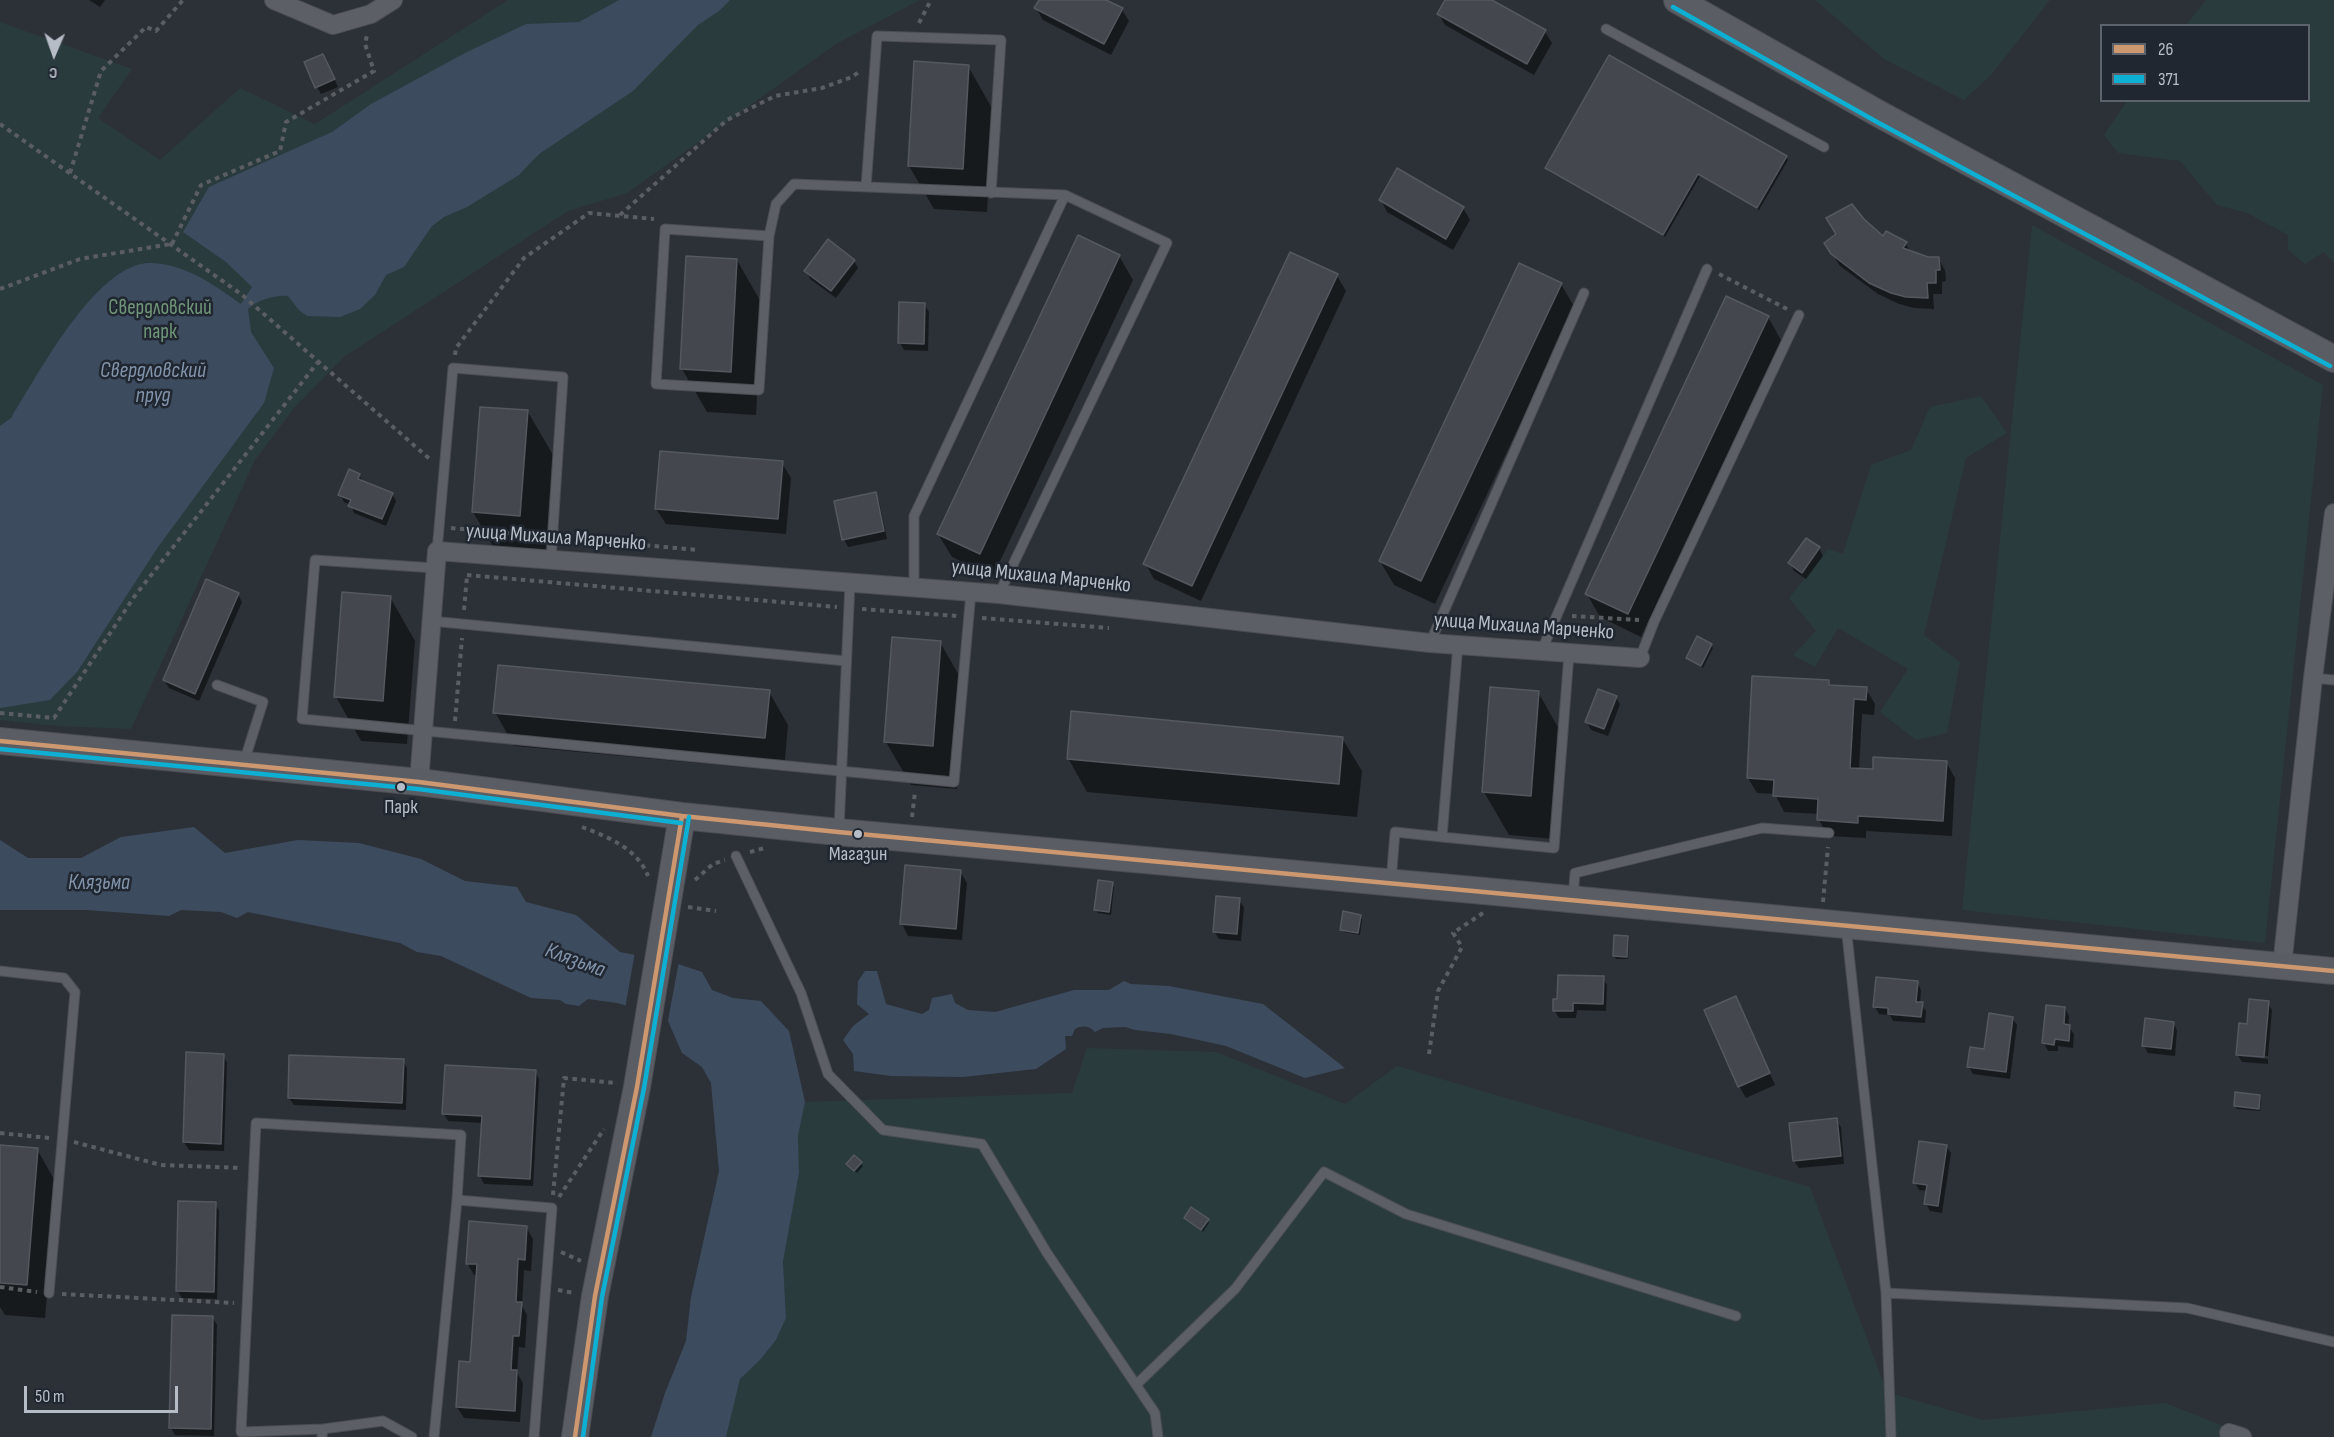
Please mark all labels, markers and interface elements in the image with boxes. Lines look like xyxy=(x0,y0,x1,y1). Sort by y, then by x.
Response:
north arrow xyxy=(24,24,84,84)
legend xyxy=(2100,24,2310,102)
text: 26 xyxy=(2158,39,2173,60)
text: С xyxy=(49,63,58,82)
text: 371 xyxy=(2158,69,2179,90)
park label: Свердловский парк xyxy=(108,296,212,346)
water label: Свердловский пруд xyxy=(100,358,206,410)
street label: улица Михаила Марченко xyxy=(465,519,647,557)
street label: улица Михаила Марченко xyxy=(950,555,1132,599)
street label: улица Михаила Марченко xyxy=(1433,608,1615,646)
marker: Парк xyxy=(395,781,407,793)
place label: Парк xyxy=(384,796,418,820)
marker: Магазин xyxy=(852,828,864,840)
place label: Магазин xyxy=(829,843,887,867)
water label: Клязьма xyxy=(68,870,130,896)
water label: Клязьма xyxy=(541,938,609,984)
scale bar xyxy=(27,1374,182,1412)
text: 50 m xyxy=(35,1386,65,1407)

